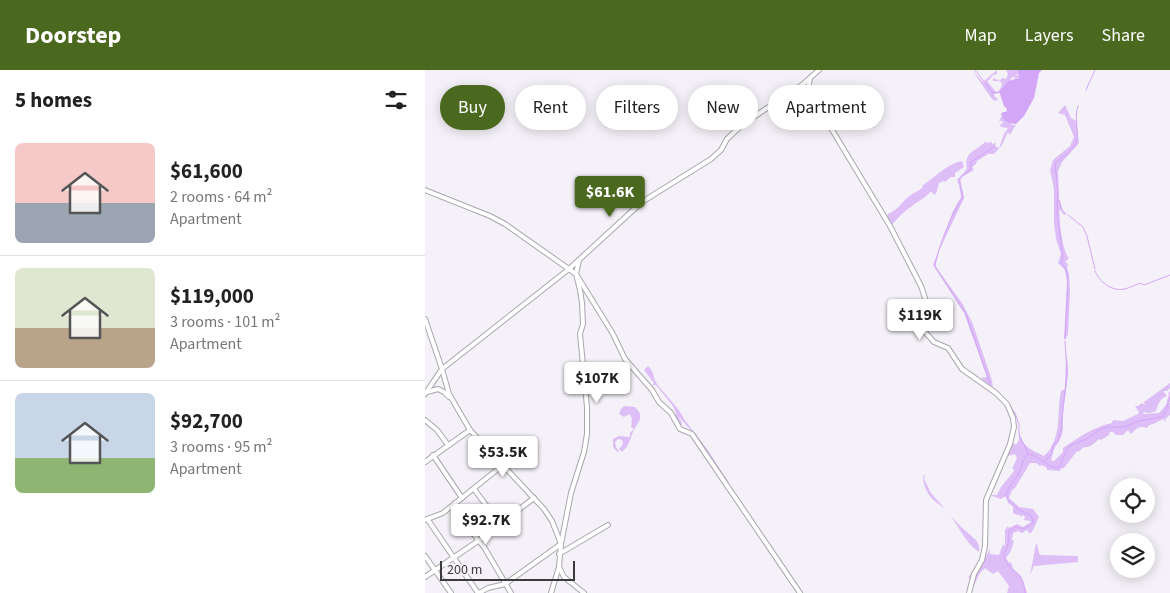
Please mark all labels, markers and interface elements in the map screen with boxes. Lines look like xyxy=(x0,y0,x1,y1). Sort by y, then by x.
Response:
text: Doorstep xyxy=(25,18,121,53)
text: Map xyxy=(965,23,997,48)
text: Layers xyxy=(1025,23,1074,48)
text: Share xyxy=(1102,23,1145,48)
text: 5 homes xyxy=(15,85,92,115)
chip: Buy xyxy=(440,85,505,130)
chip: Rent xyxy=(515,85,586,130)
chip: Filters xyxy=(596,85,678,130)
chip: New xyxy=(688,85,758,130)
chip: Apartment xyxy=(768,85,884,130)
icon: filters xyxy=(382,86,410,114)
text: $61,600 xyxy=(170,156,243,186)
icon: home xyxy=(55,163,115,223)
pin: $61.6K xyxy=(569,176,651,218)
text: $61.6K xyxy=(586,181,634,203)
text: 2 rooms · 64 m² xyxy=(170,186,272,208)
text: Apartment xyxy=(170,208,242,230)
text: $119,000 xyxy=(170,281,254,311)
icon: home xyxy=(55,288,115,348)
pin: $119K xyxy=(885,298,955,341)
text: $119K xyxy=(898,304,942,326)
text: 3 rooms · 101 m² xyxy=(170,311,280,333)
text: Apartment xyxy=(170,333,242,355)
pin: $107K xyxy=(562,362,632,404)
text: $107K xyxy=(575,367,619,389)
text: $92,700 xyxy=(170,406,243,436)
icon: home xyxy=(55,413,115,473)
text: 3 rooms · 95 m² xyxy=(170,436,272,458)
pin: $53.5K xyxy=(462,436,544,478)
text: $53.5K xyxy=(479,441,527,463)
text: Apartment xyxy=(170,458,242,480)
map controls xyxy=(1110,478,1155,578)
button: locate xyxy=(1110,478,1155,523)
pin: $92.7K xyxy=(445,504,527,546)
text: $92.7K xyxy=(462,509,510,531)
button: layers xyxy=(1110,533,1155,578)
scale bar xyxy=(440,558,575,581)
text: 200 m xyxy=(447,560,482,580)

